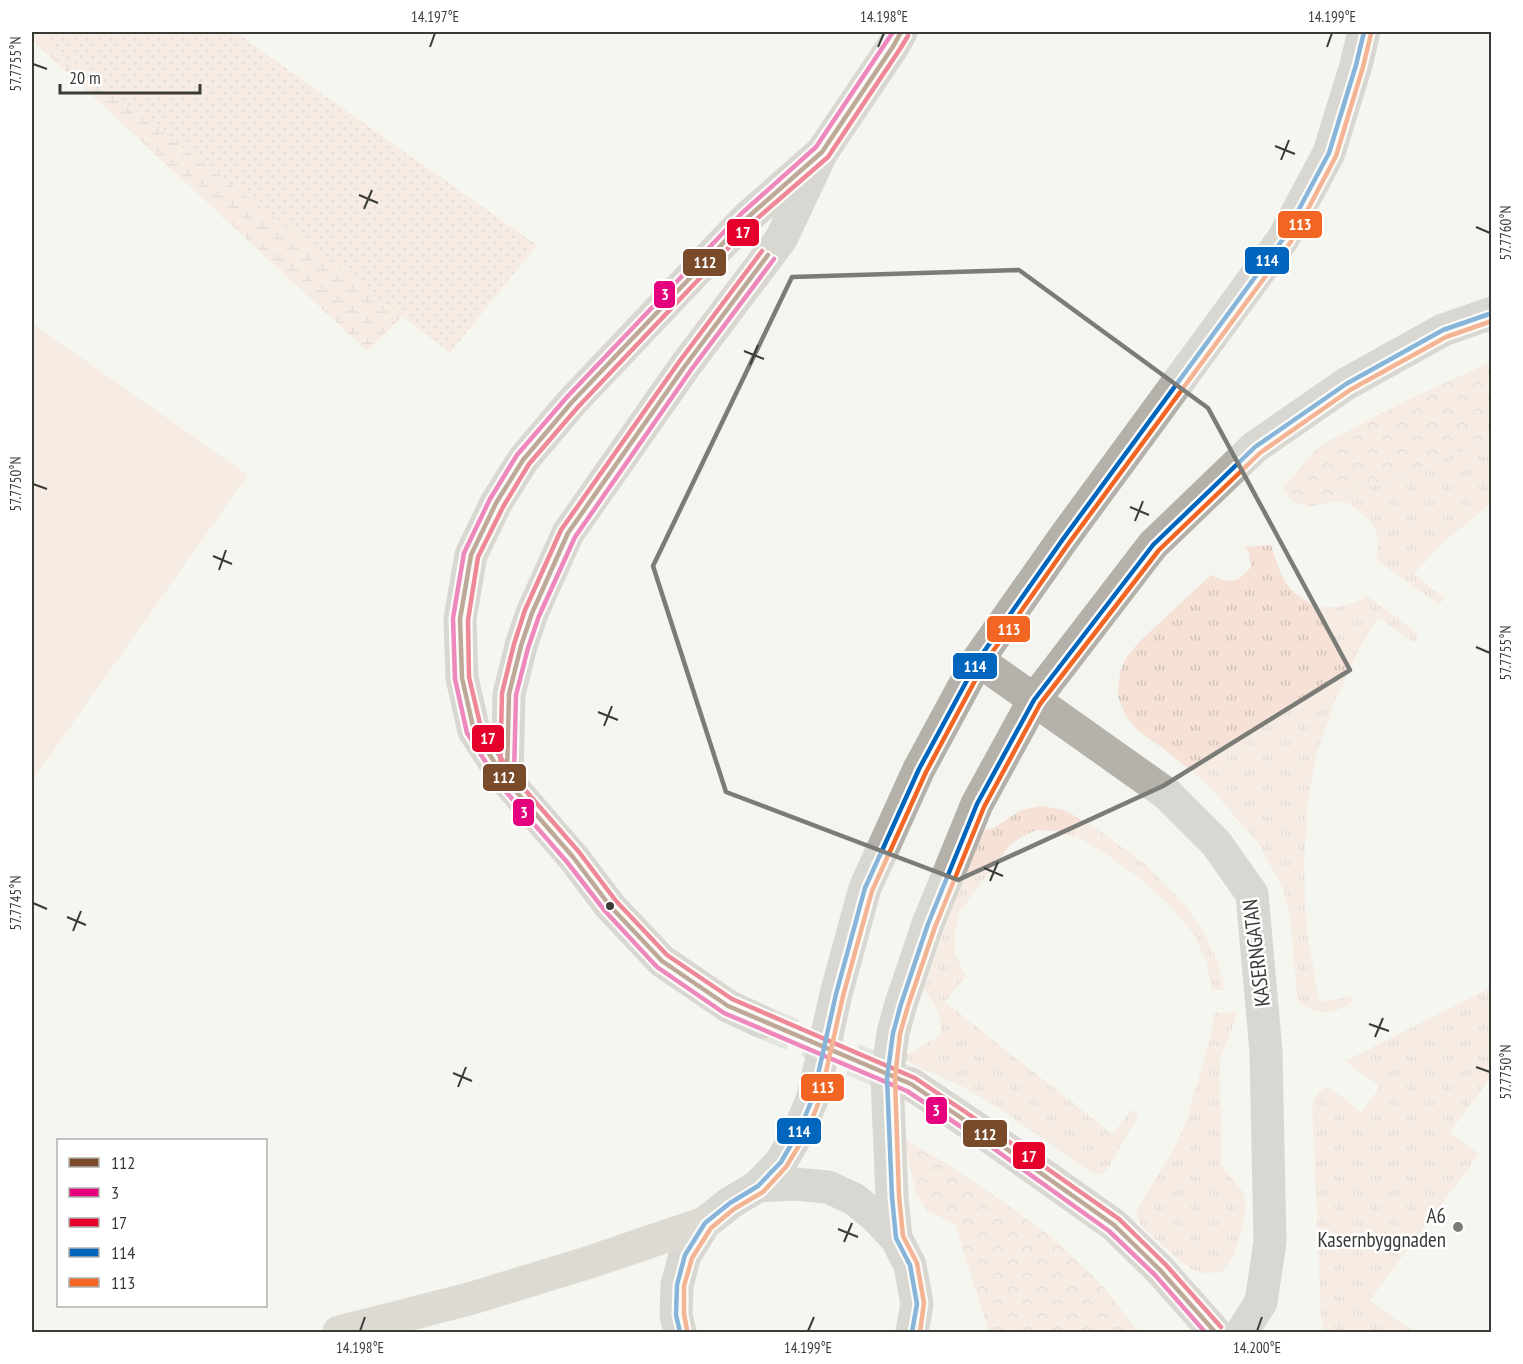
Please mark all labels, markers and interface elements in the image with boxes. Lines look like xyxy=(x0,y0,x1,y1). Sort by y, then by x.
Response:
text: 14.197°E xyxy=(411,7,459,26)
text: 14.198°E xyxy=(860,7,908,26)
text: 14.199°E xyxy=(1308,7,1356,26)
text: 57.7755°N xyxy=(6,36,25,92)
scale bar xyxy=(60,57,200,95)
text: 20 m xyxy=(69,66,101,89)
text: 57.7760°N xyxy=(1496,205,1515,261)
line badge: 113 xyxy=(1277,210,1323,239)
text: 113 xyxy=(1289,214,1311,234)
line badge: 17 xyxy=(726,218,760,247)
text: 17 xyxy=(735,222,751,242)
line badge: 114 xyxy=(1244,246,1290,275)
line badge: 112 xyxy=(682,248,727,277)
text: 114 xyxy=(1256,250,1279,270)
text: 112 xyxy=(694,252,716,272)
line badge: 3 xyxy=(653,280,676,309)
text: 3 xyxy=(661,284,669,304)
text: 57.7750°N xyxy=(6,456,25,512)
line badge: 113 xyxy=(986,615,1031,643)
text: 113 xyxy=(998,619,1020,639)
text: 57.7755°N xyxy=(1496,625,1515,681)
line badge: 114 xyxy=(952,652,998,680)
text: 114 xyxy=(964,656,987,676)
line badge: 17 xyxy=(471,724,505,753)
text: 17 xyxy=(480,728,496,748)
line badge: 112 xyxy=(482,763,527,792)
text: 112 xyxy=(493,767,515,787)
line badge: 3 xyxy=(512,798,535,827)
text: 3 xyxy=(520,802,528,822)
text: 57.7745°N xyxy=(6,875,25,931)
street label: KASERNGATAN xyxy=(1236,898,1276,1008)
unlabelled marker xyxy=(604,900,616,912)
text: 57.7750°N xyxy=(1496,1044,1515,1100)
line badge: 113 xyxy=(800,1073,845,1102)
text: 113 xyxy=(812,1077,834,1097)
line badge: 3 xyxy=(925,1096,948,1125)
text: 3 xyxy=(932,1100,940,1120)
line badge: 114 xyxy=(776,1117,822,1145)
line badge: 112 xyxy=(962,1119,1008,1148)
text: 114 xyxy=(788,1121,811,1141)
text: 112 xyxy=(974,1124,996,1144)
legend xyxy=(57,1139,267,1307)
line badge: 17 xyxy=(1012,1141,1046,1170)
text: 17 xyxy=(1021,1146,1037,1166)
text: 112 xyxy=(111,1151,135,1174)
text: 3 xyxy=(111,1181,119,1204)
place label: A6 Kasernbyggnaden xyxy=(1317,1202,1446,1253)
text: 17 xyxy=(111,1211,127,1234)
marker: A6 Kasernbyggnaden xyxy=(1451,1220,1465,1234)
text: 114 xyxy=(111,1241,135,1264)
text: 113 xyxy=(111,1271,135,1294)
text: 14.198°E xyxy=(336,1338,384,1357)
text: 14.199°E xyxy=(784,1338,832,1357)
text: 14.200°E xyxy=(1233,1338,1281,1357)

